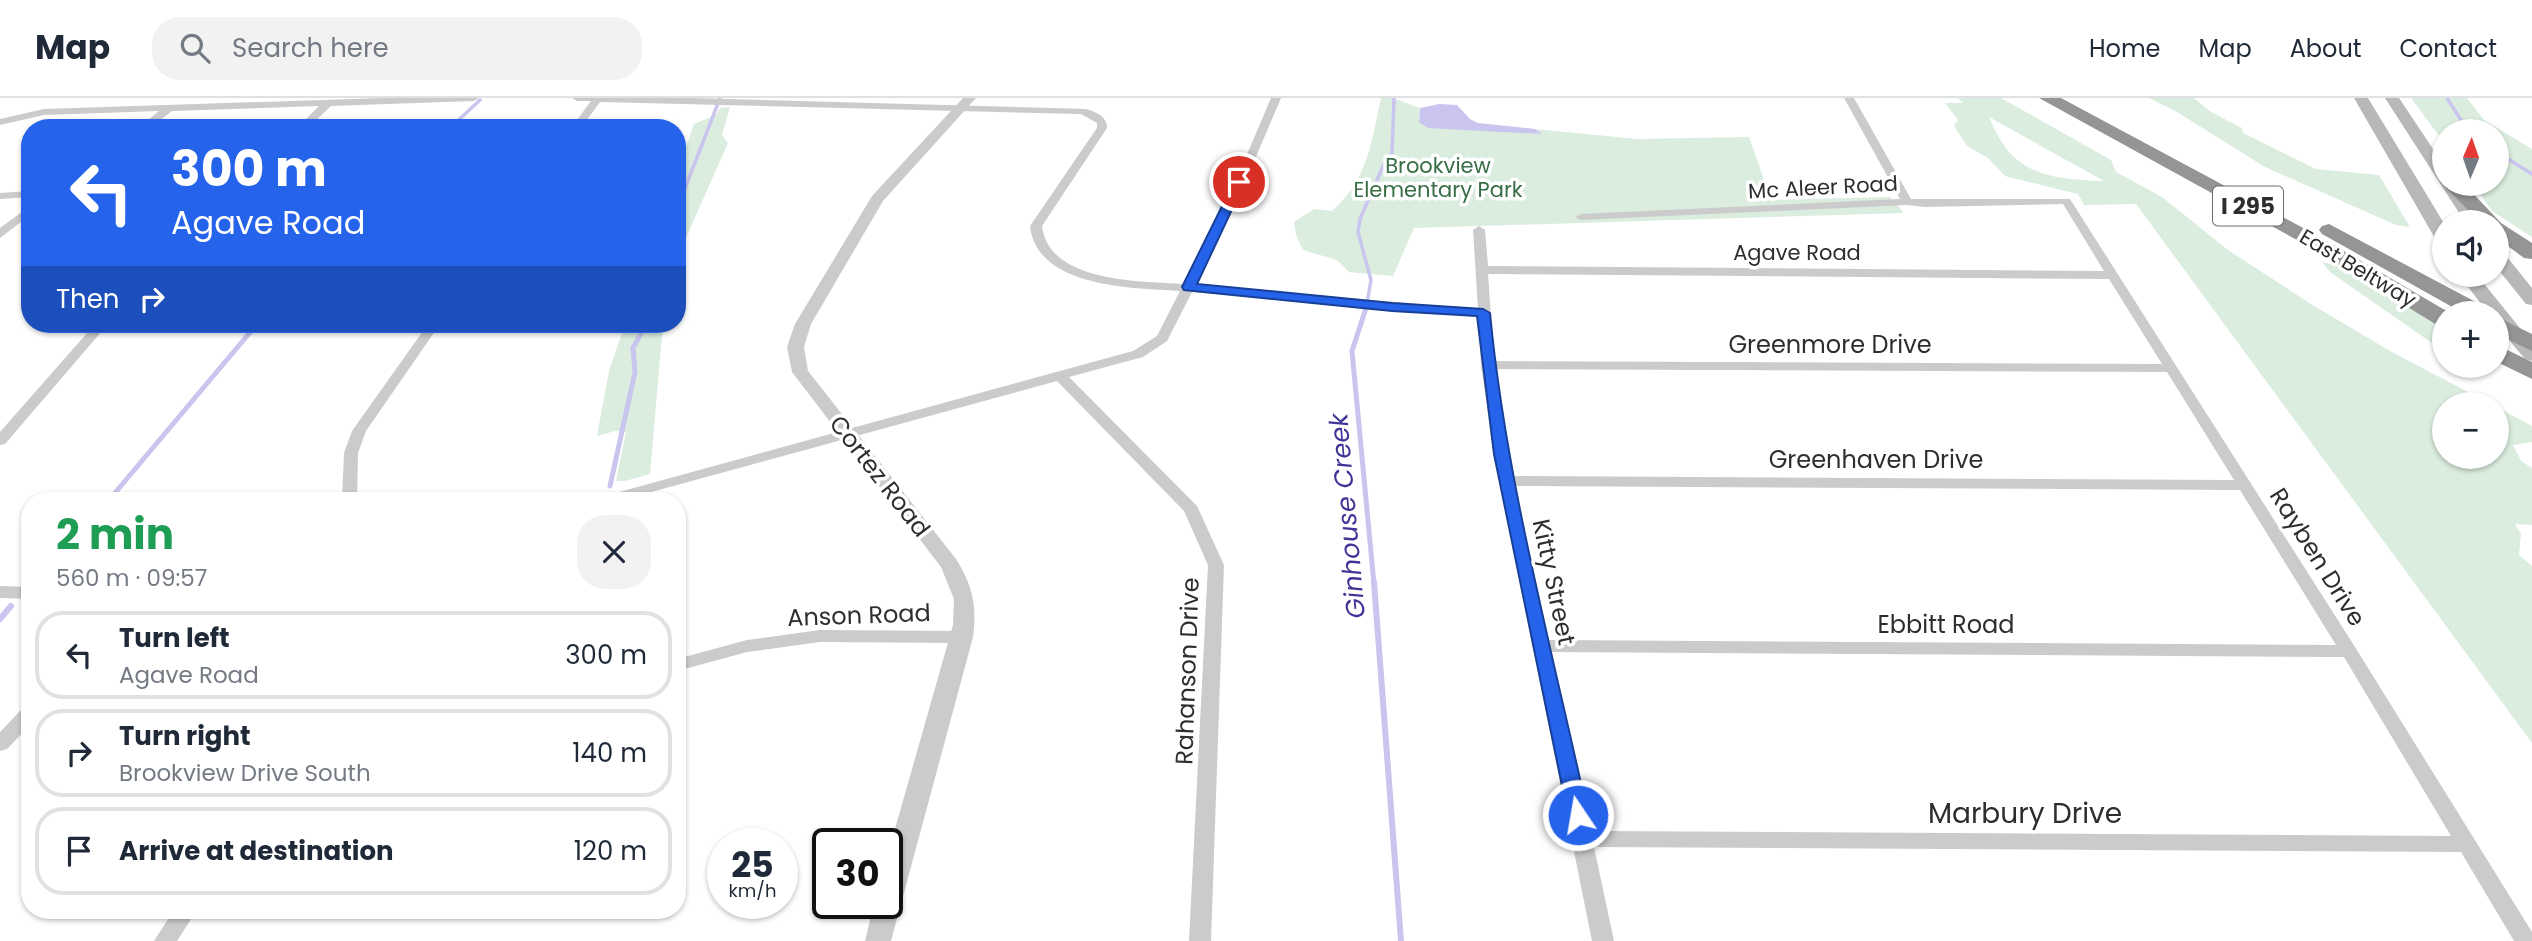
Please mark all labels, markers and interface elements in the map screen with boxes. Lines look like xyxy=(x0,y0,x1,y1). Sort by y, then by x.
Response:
search box xyxy=(152,17,642,80)
text: Map xyxy=(35,24,110,71)
icon: search xyxy=(176,29,214,67)
text: Search here xyxy=(232,30,389,66)
text: Home xyxy=(2089,32,2161,65)
text: Map xyxy=(2199,32,2252,65)
text: About xyxy=(2290,32,2361,65)
text: Contact xyxy=(2399,32,2497,65)
north arrow xyxy=(2432,119,2510,196)
map controls xyxy=(2432,119,2509,469)
text: 300 m xyxy=(171,135,327,203)
icon: left xyxy=(56,147,147,238)
park label: Brookview Elementary Park xyxy=(1353,151,1523,204)
pin xyxy=(1209,152,1269,212)
icon: arrive xyxy=(1220,163,1258,201)
street label: Mc Aleer Road xyxy=(1747,169,1899,205)
road number: I 295 xyxy=(2213,186,2283,226)
text: Agave Road xyxy=(171,200,365,245)
button: sound xyxy=(2432,210,2509,287)
street label: East Beltway xyxy=(2294,222,2422,314)
street label: Agave Road xyxy=(1733,238,1861,267)
icon: right xyxy=(133,280,171,318)
text: Then xyxy=(56,281,119,317)
button: + xyxy=(2432,301,2509,378)
street label: Greenmore Drive xyxy=(1728,328,1932,361)
button: − xyxy=(2432,392,2509,469)
street label: Cortez Road xyxy=(822,408,938,544)
water label: Ginhouse Creek xyxy=(1320,410,1374,620)
street label: Greenhaven Drive xyxy=(1769,443,1983,476)
street label: Rayben Drive xyxy=(2262,482,2374,632)
text: 2 min xyxy=(56,505,174,564)
button: close xyxy=(577,515,651,589)
street label: Kitty Street xyxy=(1525,516,1583,648)
text: 560 m · 09:57 xyxy=(56,562,207,594)
street label: Rahanson Drive xyxy=(1167,577,1207,765)
street label: Anson Road xyxy=(787,596,931,634)
street label: Ebbitt Road xyxy=(1878,608,2014,641)
text: Turn left xyxy=(119,620,230,656)
icon: left xyxy=(60,636,98,674)
text: 300 m xyxy=(565,637,647,673)
text: Agave Road xyxy=(119,659,259,691)
text: Turn right xyxy=(119,718,251,754)
icon: right xyxy=(60,734,98,772)
text: 140 m xyxy=(572,735,647,771)
text: Brookview Drive South xyxy=(119,757,371,789)
position arrow xyxy=(1541,778,1615,852)
street label: Marbury Drive xyxy=(1928,794,2122,833)
speed limit sign: 30 xyxy=(812,828,903,919)
icon: arrive xyxy=(60,832,98,870)
text: Arrive at destination xyxy=(119,833,394,869)
text: 120 m xyxy=(574,833,647,869)
text: 25 xyxy=(731,840,774,889)
text: km/h xyxy=(729,878,776,903)

